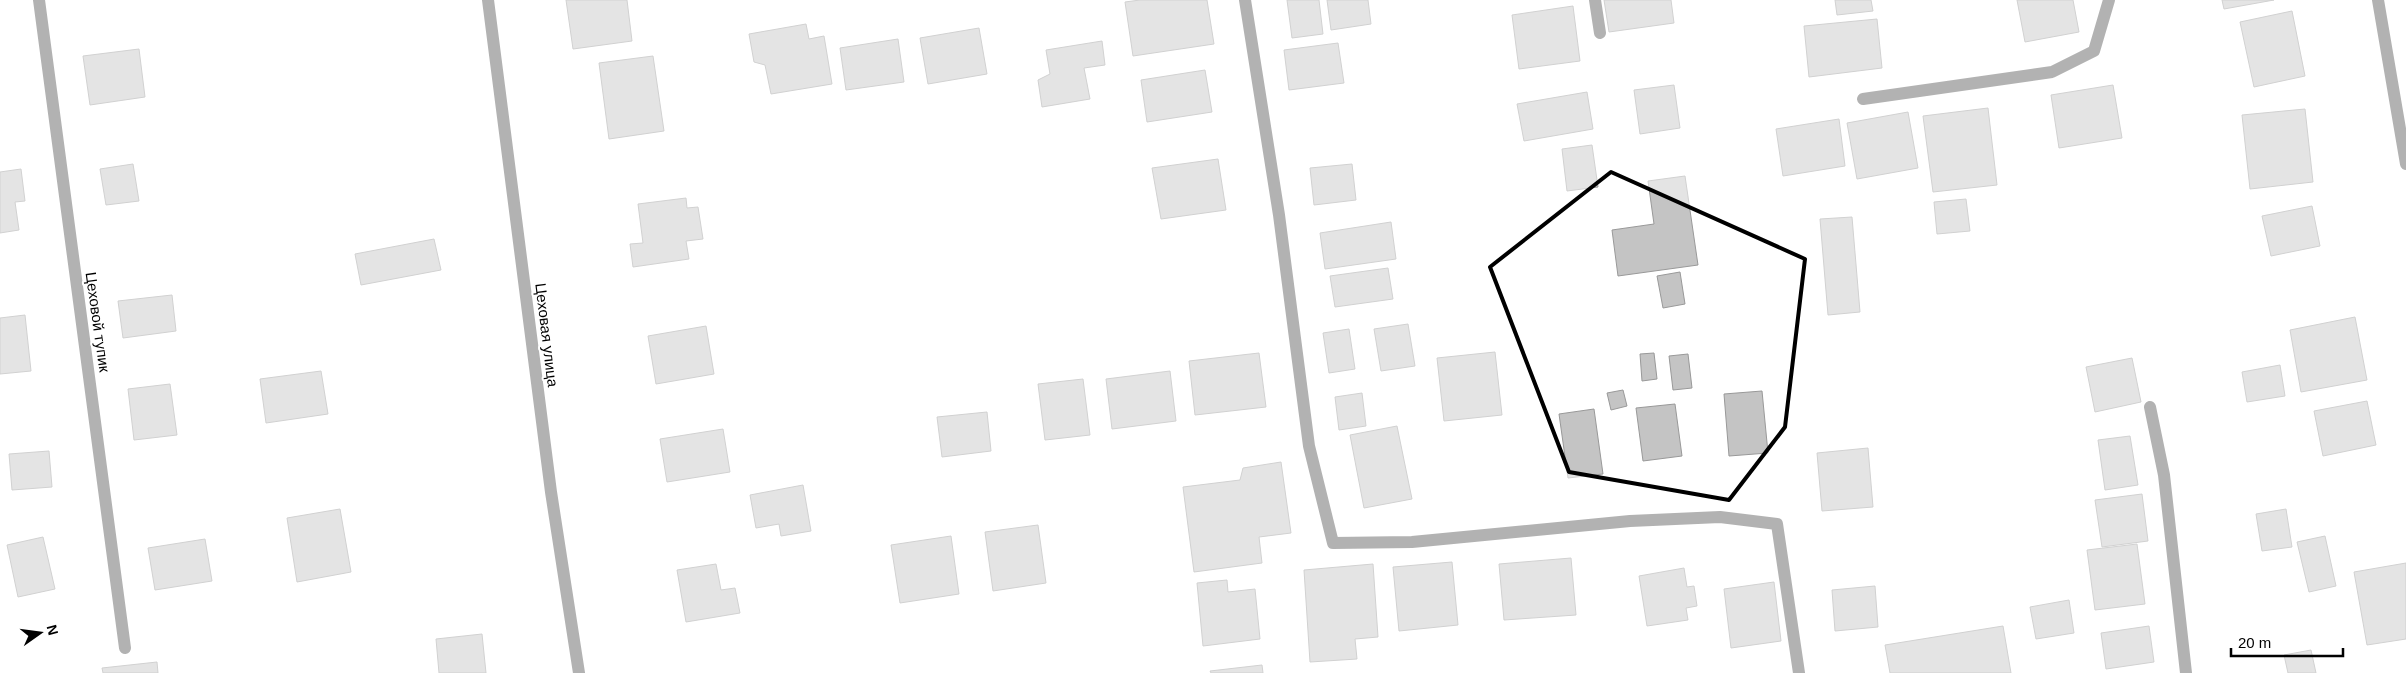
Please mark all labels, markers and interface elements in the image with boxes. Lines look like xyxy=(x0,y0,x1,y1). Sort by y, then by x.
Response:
street label: Цеховой тупик xyxy=(83,271,114,374)
street label: Цеховая улица xyxy=(532,282,562,389)
north arrow xyxy=(15,608,65,658)
text: N xyxy=(44,623,62,637)
scale bar xyxy=(2231,626,2344,658)
text: 20 m xyxy=(2238,634,2271,651)

